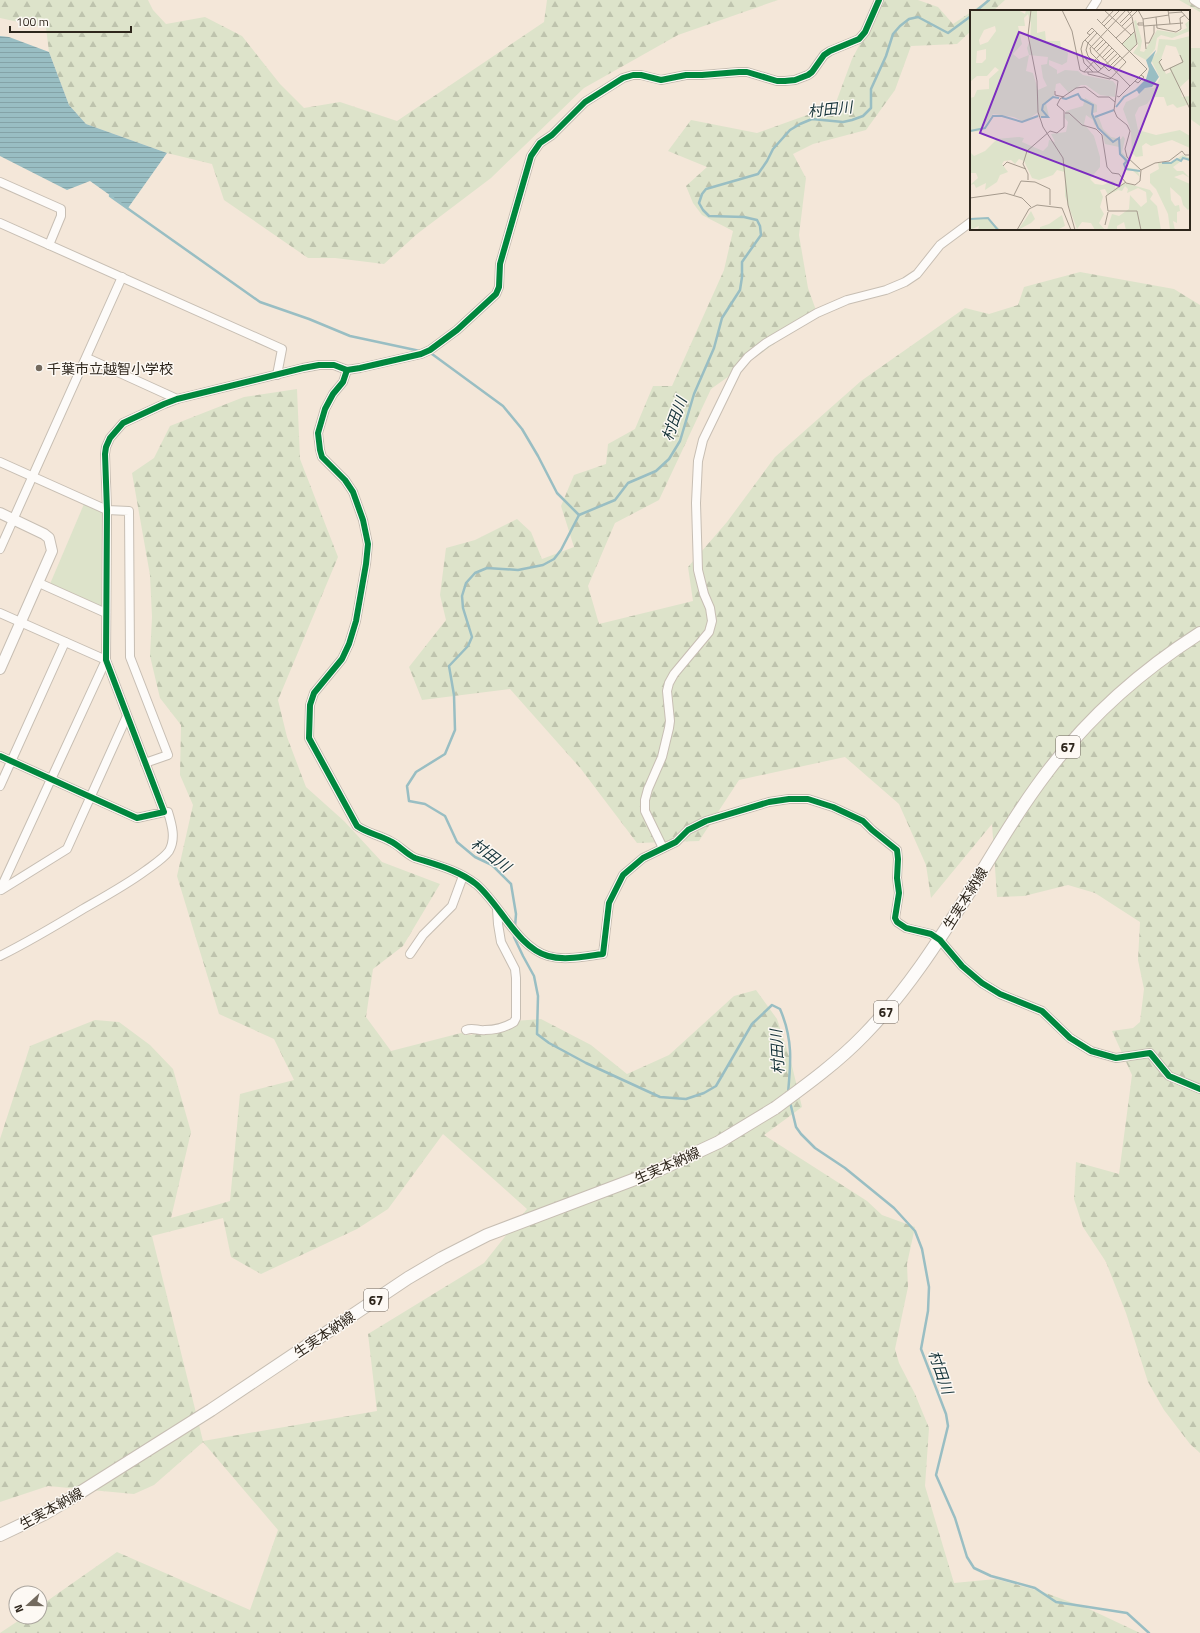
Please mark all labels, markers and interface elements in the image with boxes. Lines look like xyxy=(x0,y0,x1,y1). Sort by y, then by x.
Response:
scale bar xyxy=(10,8,131,34)
inset map xyxy=(970,10,1190,230)
text: 100 m xyxy=(16,12,49,31)
water label: 村田川 xyxy=(806,95,856,123)
place label: 千葉市立越智小学校 xyxy=(47,358,173,379)
marker: 千葉市立越智小学校 xyxy=(34,363,44,373)
water label: 村田川 xyxy=(655,392,693,444)
road number: 67 xyxy=(1056,736,1080,758)
water label: 村田川 xyxy=(466,832,517,879)
street label: 生実本納線 xyxy=(938,863,992,933)
road number: 67 xyxy=(874,1001,898,1023)
water label: 村田川 xyxy=(764,1027,790,1075)
street label: 生実本納線 xyxy=(631,1141,703,1189)
road number: 67 xyxy=(364,1289,388,1311)
street label: 生実本納線 xyxy=(289,1306,359,1362)
water label: 村田川 xyxy=(923,1347,960,1399)
street label: 生実本納線 xyxy=(15,1482,87,1534)
north arrow xyxy=(8,1585,48,1625)
text: N xyxy=(10,1602,27,1615)

